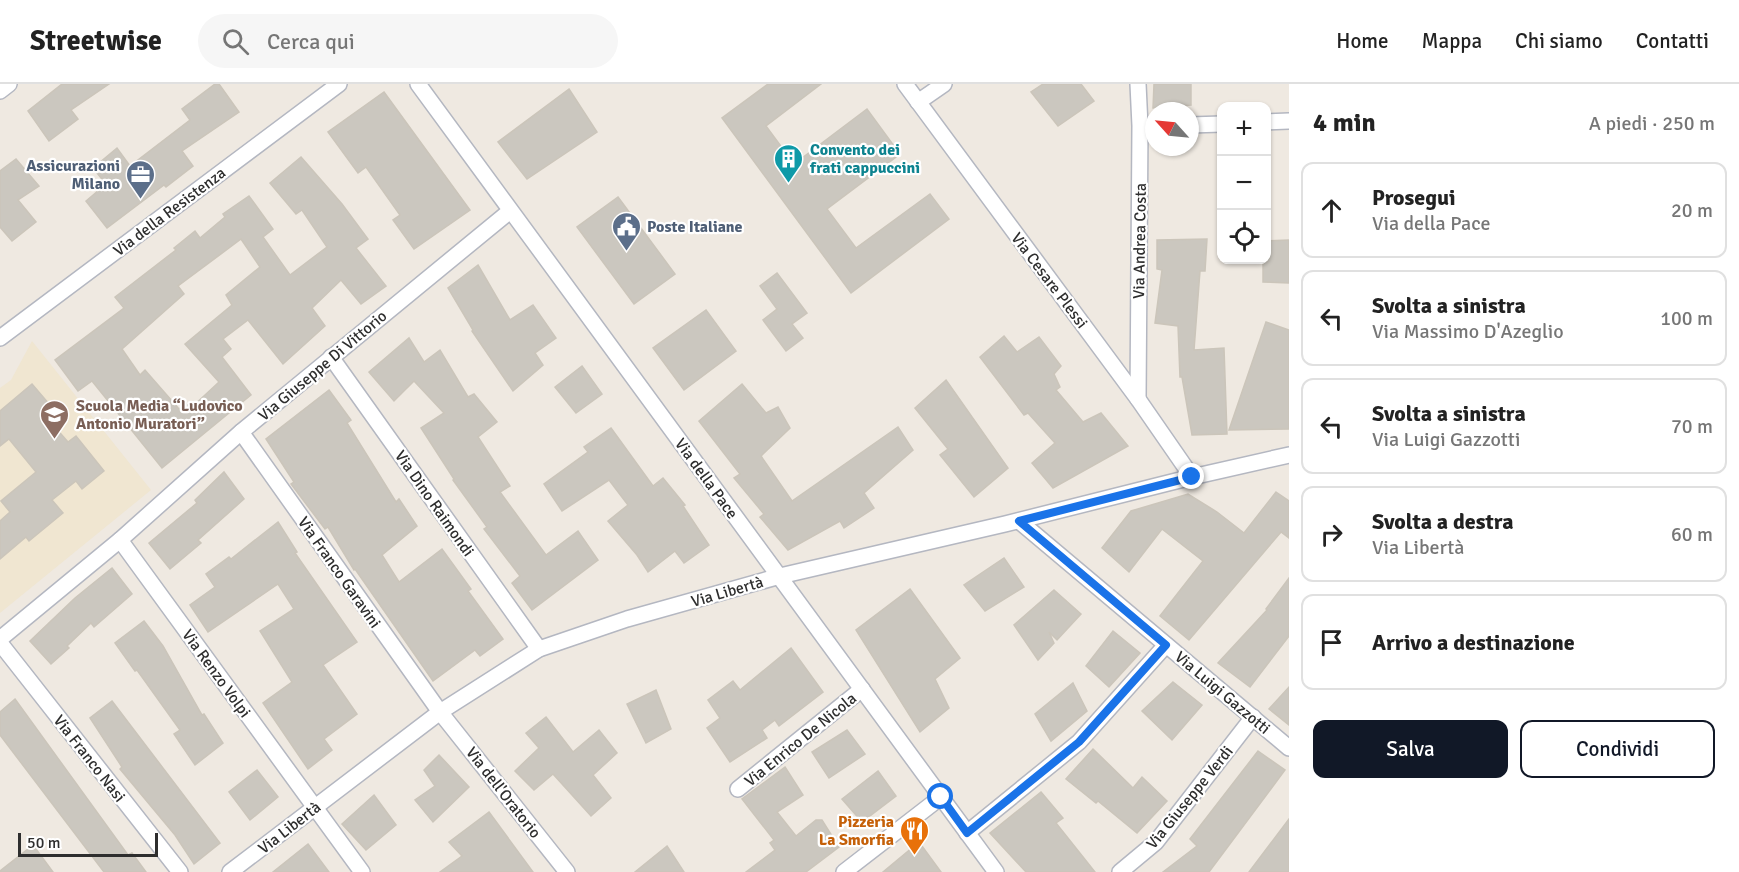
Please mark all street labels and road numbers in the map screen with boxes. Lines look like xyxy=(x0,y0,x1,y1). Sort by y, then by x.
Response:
street label: Via della Resistenza xyxy=(109,163,230,261)
street label: Via Andrea Costa xyxy=(1129,183,1151,299)
street label: Via Cesare Plessi xyxy=(1007,229,1092,333)
street label: Via Giuseppe Di Vittorio xyxy=(254,306,391,425)
street label: Via della Pace xyxy=(670,434,742,523)
street label: Via Dino Raimondi xyxy=(390,447,478,560)
street label: Via Franco Garavini xyxy=(293,513,385,632)
street label: Via Libertà xyxy=(689,572,766,612)
street label: Via Renzo Volpi xyxy=(177,626,255,722)
street label: Via Luigi Gazzotti xyxy=(1170,647,1274,739)
street label: Via Enrico De Nicola xyxy=(741,688,861,791)
street label: Via Franco Nasi xyxy=(49,711,130,806)
street label: Via Giuseppe Verdi xyxy=(1142,742,1237,853)
street label: Via dell'Oratorio xyxy=(461,743,545,842)
street label: Via Libertà xyxy=(254,797,325,858)

